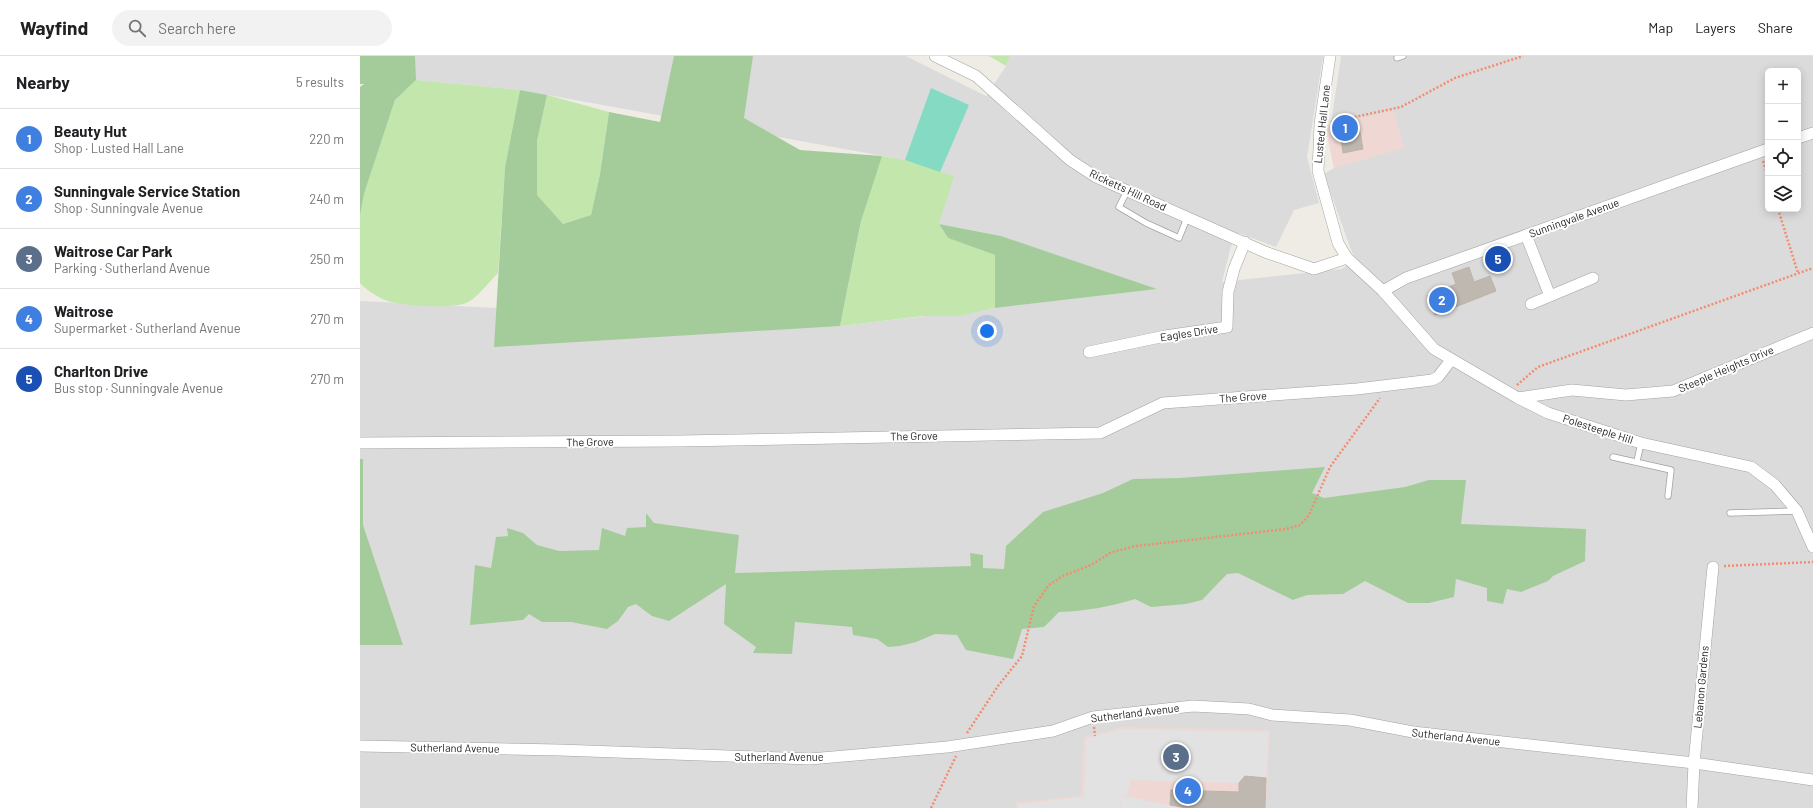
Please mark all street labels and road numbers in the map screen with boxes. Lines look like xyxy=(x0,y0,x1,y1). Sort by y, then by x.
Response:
street label: Lusted Hall Lane xyxy=(1311,84,1332,164)
street label: Ricketts Hill Road xyxy=(1088,166,1169,213)
street label: Sunningvale Avenue xyxy=(1527,195,1621,240)
street label: Eagles Drive xyxy=(1159,321,1219,343)
street label: Steeple Heights Drive xyxy=(1676,343,1776,395)
street label: The Grove xyxy=(1219,388,1267,405)
street label: Polesteeple Hill xyxy=(1561,411,1635,446)
street label: The Grove xyxy=(890,429,938,442)
street label: The Grove xyxy=(566,435,614,448)
street label: Lebanon Gardens xyxy=(1690,645,1711,729)
street label: Sutherland Avenue xyxy=(1090,701,1180,724)
street label: Sutherland Avenue xyxy=(1411,725,1501,748)
street label: Sutherland Avenue xyxy=(410,740,500,755)
street label: Sutherland Avenue xyxy=(734,750,824,763)

